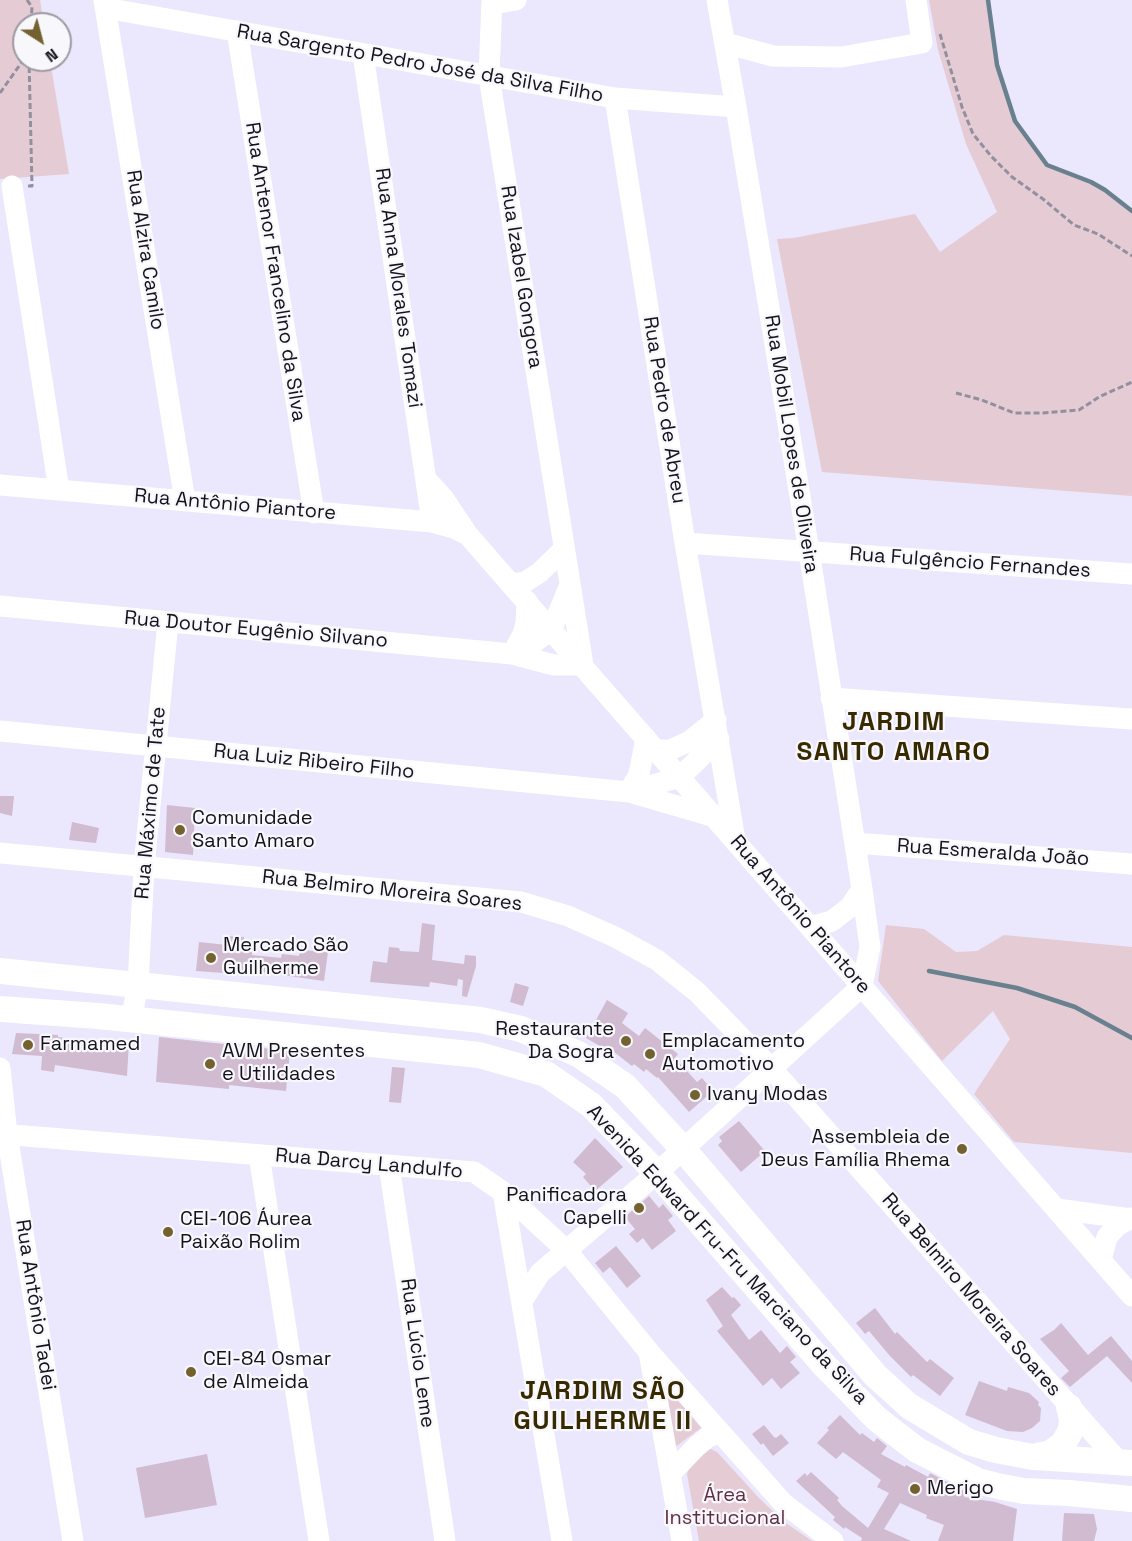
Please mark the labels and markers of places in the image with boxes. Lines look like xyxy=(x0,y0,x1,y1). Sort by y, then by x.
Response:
place label: Comunidade Santo Amaro xyxy=(192,807,315,854)
marker: Comunidade Santo Amaro xyxy=(173,823,187,837)
place label: Mercado São Guilherme xyxy=(223,934,349,981)
marker: Mercado São Guilherme xyxy=(204,951,218,965)
place label: Restaurante Da Sogra xyxy=(495,1018,614,1065)
place label: Emplacamento Automotivo xyxy=(662,1030,805,1077)
place label: Farmamed xyxy=(40,1033,140,1057)
marker: Restaurante Da Sogra xyxy=(619,1034,633,1048)
marker: Farmamed xyxy=(21,1038,35,1052)
place label: AVM Presentes e Utilidades xyxy=(222,1040,365,1087)
marker: Emplacamento Automotivo xyxy=(643,1047,657,1061)
marker: AVM Presentes e Utilidades xyxy=(203,1057,217,1071)
place label: Ivany Modas xyxy=(707,1083,828,1107)
marker: Ivany Modas xyxy=(688,1088,702,1102)
place label: Assembleia de Deus Família Rhema xyxy=(761,1126,950,1173)
marker: Assembleia de Deus Família Rhema xyxy=(955,1142,969,1156)
place label: Panificadora Capelli xyxy=(506,1184,627,1231)
marker: Panificadora Capelli xyxy=(632,1201,646,1215)
place label: CEI-106 Áurea Paixão Rolim xyxy=(180,1208,312,1255)
marker: CEI-106 Áurea Paixão Rolim xyxy=(161,1225,175,1239)
place label: CEI-84 Osmar de Almeida xyxy=(203,1348,331,1395)
marker: CEI-84 Osmar de Almeida xyxy=(184,1365,198,1379)
place label: Merigo xyxy=(927,1477,994,1501)
marker: Merigo xyxy=(908,1482,922,1496)

